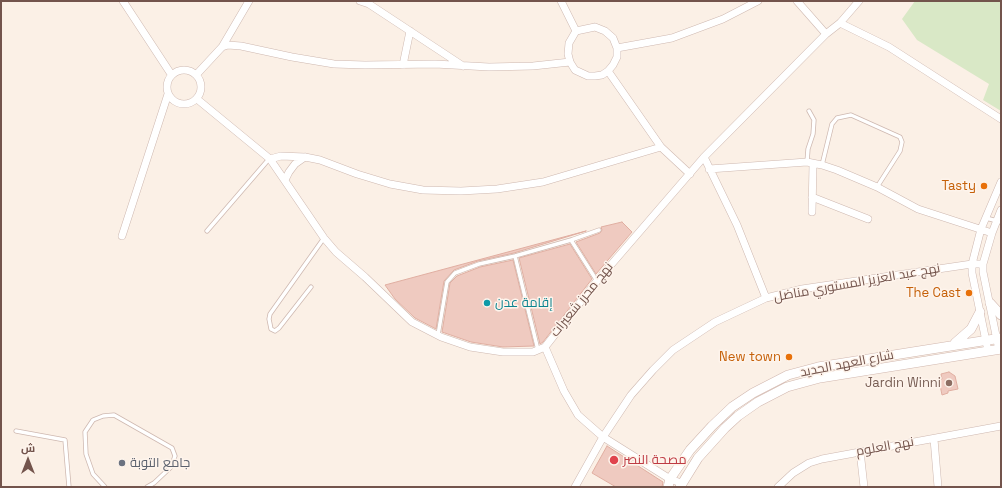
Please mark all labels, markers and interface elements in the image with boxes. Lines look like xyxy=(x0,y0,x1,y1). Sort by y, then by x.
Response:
place label: Tasty xyxy=(941,178,976,194)
marker: Tasty xyxy=(979,181,989,191)
street label: نهج محرز شعيرات xyxy=(547,260,617,340)
street label: نهج عبد العزيز المستوري مناضل xyxy=(772,261,942,305)
place label: The Cast xyxy=(906,285,961,301)
marker: The Cast xyxy=(964,288,974,298)
place label: إقامة عدن xyxy=(495,295,553,311)
marker: إقامة عدن xyxy=(482,298,492,308)
street label: شارع العهد الجديد xyxy=(799,347,895,381)
place label: New town xyxy=(719,349,781,365)
marker: New town xyxy=(784,352,794,362)
place label: Jardin Winni xyxy=(865,375,941,391)
marker: Jardin Winni xyxy=(944,378,954,388)
street label: نهج العلوم xyxy=(855,434,915,460)
north arrow xyxy=(8,440,48,480)
text: ش xyxy=(21,441,35,455)
place label: مصحة النصر xyxy=(623,452,687,468)
marker: مصحة النصر xyxy=(608,454,620,466)
place label: جامع التوبة xyxy=(130,455,190,471)
marker: جامع التوبة xyxy=(117,458,127,468)

